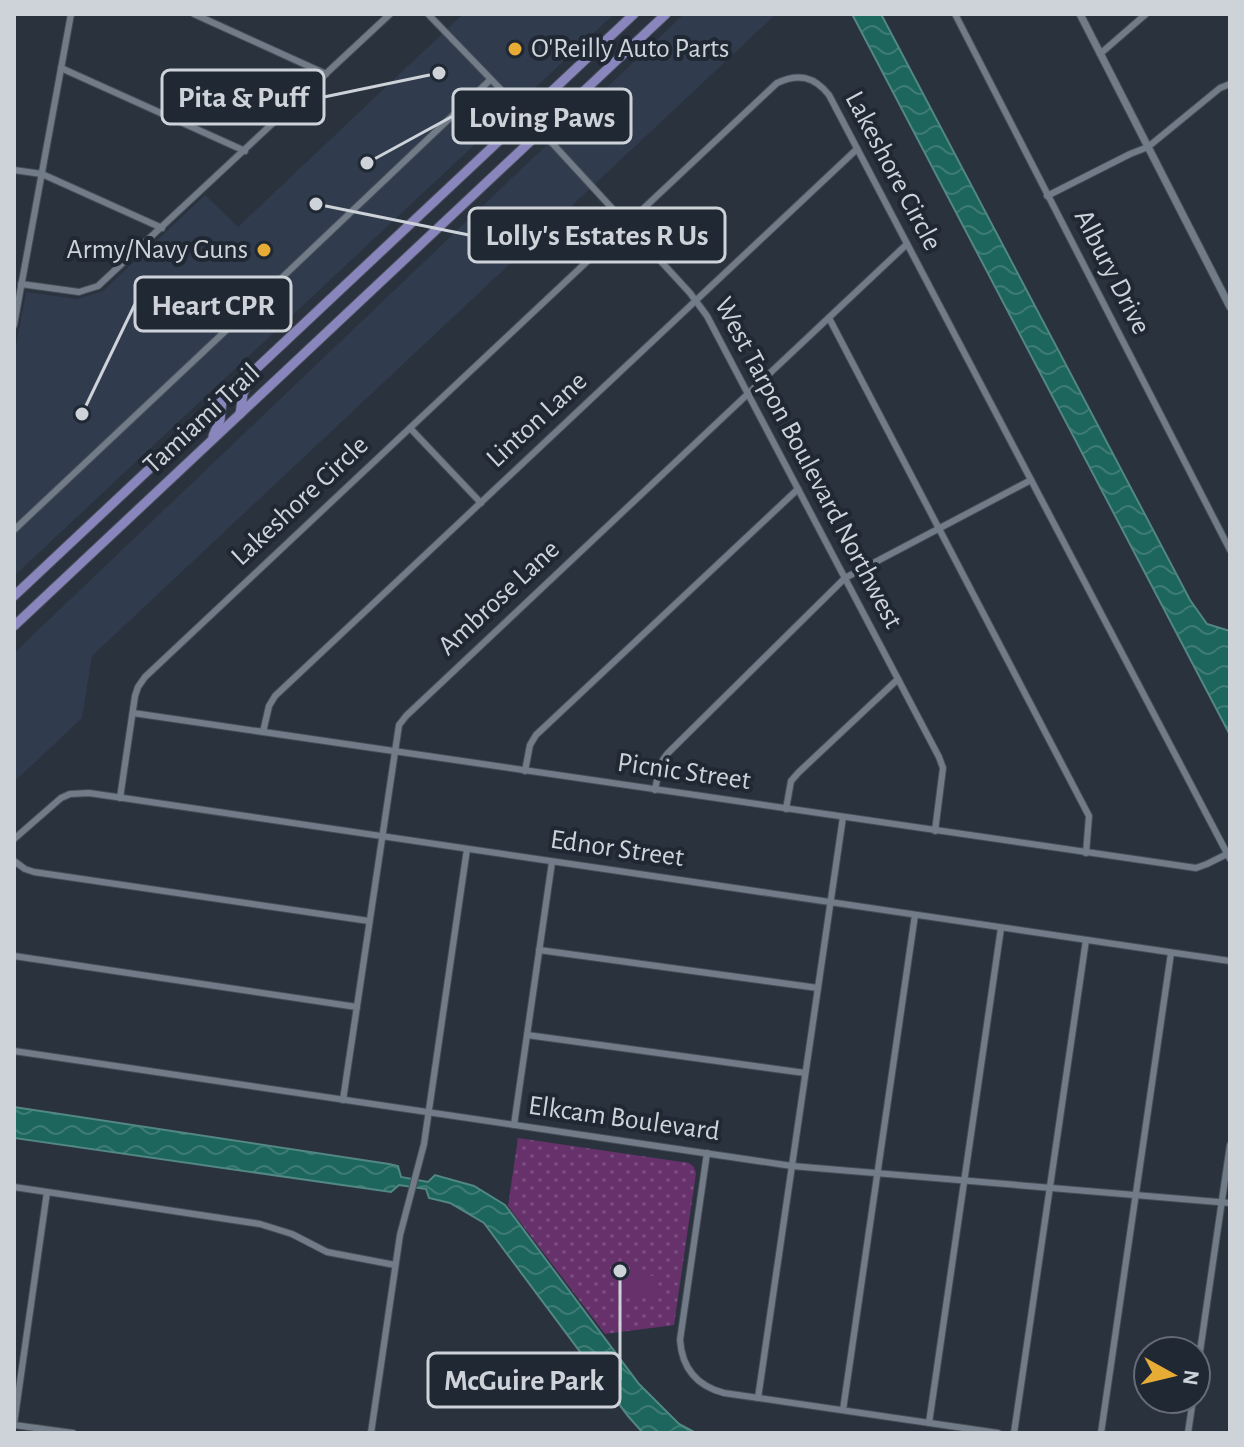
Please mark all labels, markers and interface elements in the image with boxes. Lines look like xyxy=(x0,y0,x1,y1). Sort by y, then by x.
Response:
place label: O'Reilly Auto Parts xyxy=(531,35,729,63)
marker: O'Reilly Auto Parts xyxy=(506,40,524,58)
callout: Pita & Puff xyxy=(162,70,324,124)
text: Pita & Puff xyxy=(178,83,310,113)
street label: Lakeshore Circle xyxy=(839,87,947,255)
callout: Loving Paws xyxy=(453,89,631,143)
text: Loving Paws xyxy=(469,103,615,133)
street label: Albury Drive xyxy=(1069,205,1155,339)
callout: Lolly's Estates R Us xyxy=(469,208,725,262)
text: Lolly's Estates R Us xyxy=(485,221,709,251)
place label: Army/Navy Guns xyxy=(67,236,248,264)
marker: Army/Navy Guns xyxy=(255,241,273,259)
callout: Heart CPR xyxy=(135,277,291,331)
text: Heart CPR xyxy=(151,291,275,321)
street label: West Tarpon Boulevard Northwest xyxy=(709,293,907,633)
street label: Tamiami Trail xyxy=(139,358,265,480)
street label: Linton Lane xyxy=(482,367,592,473)
street label: Lakeshore Circle xyxy=(226,431,374,571)
street label: Ambrose Lane xyxy=(433,535,565,661)
street label: Picnic Street xyxy=(616,749,753,795)
street label: Ednor Street xyxy=(548,826,686,872)
street label: Elkcam Boulevard xyxy=(526,1092,722,1146)
north arrow xyxy=(1132,1335,1212,1415)
callout: McGuire Park xyxy=(428,1353,620,1407)
text: McGuire Park xyxy=(444,1366,604,1396)
text: N xyxy=(1179,1369,1203,1387)

